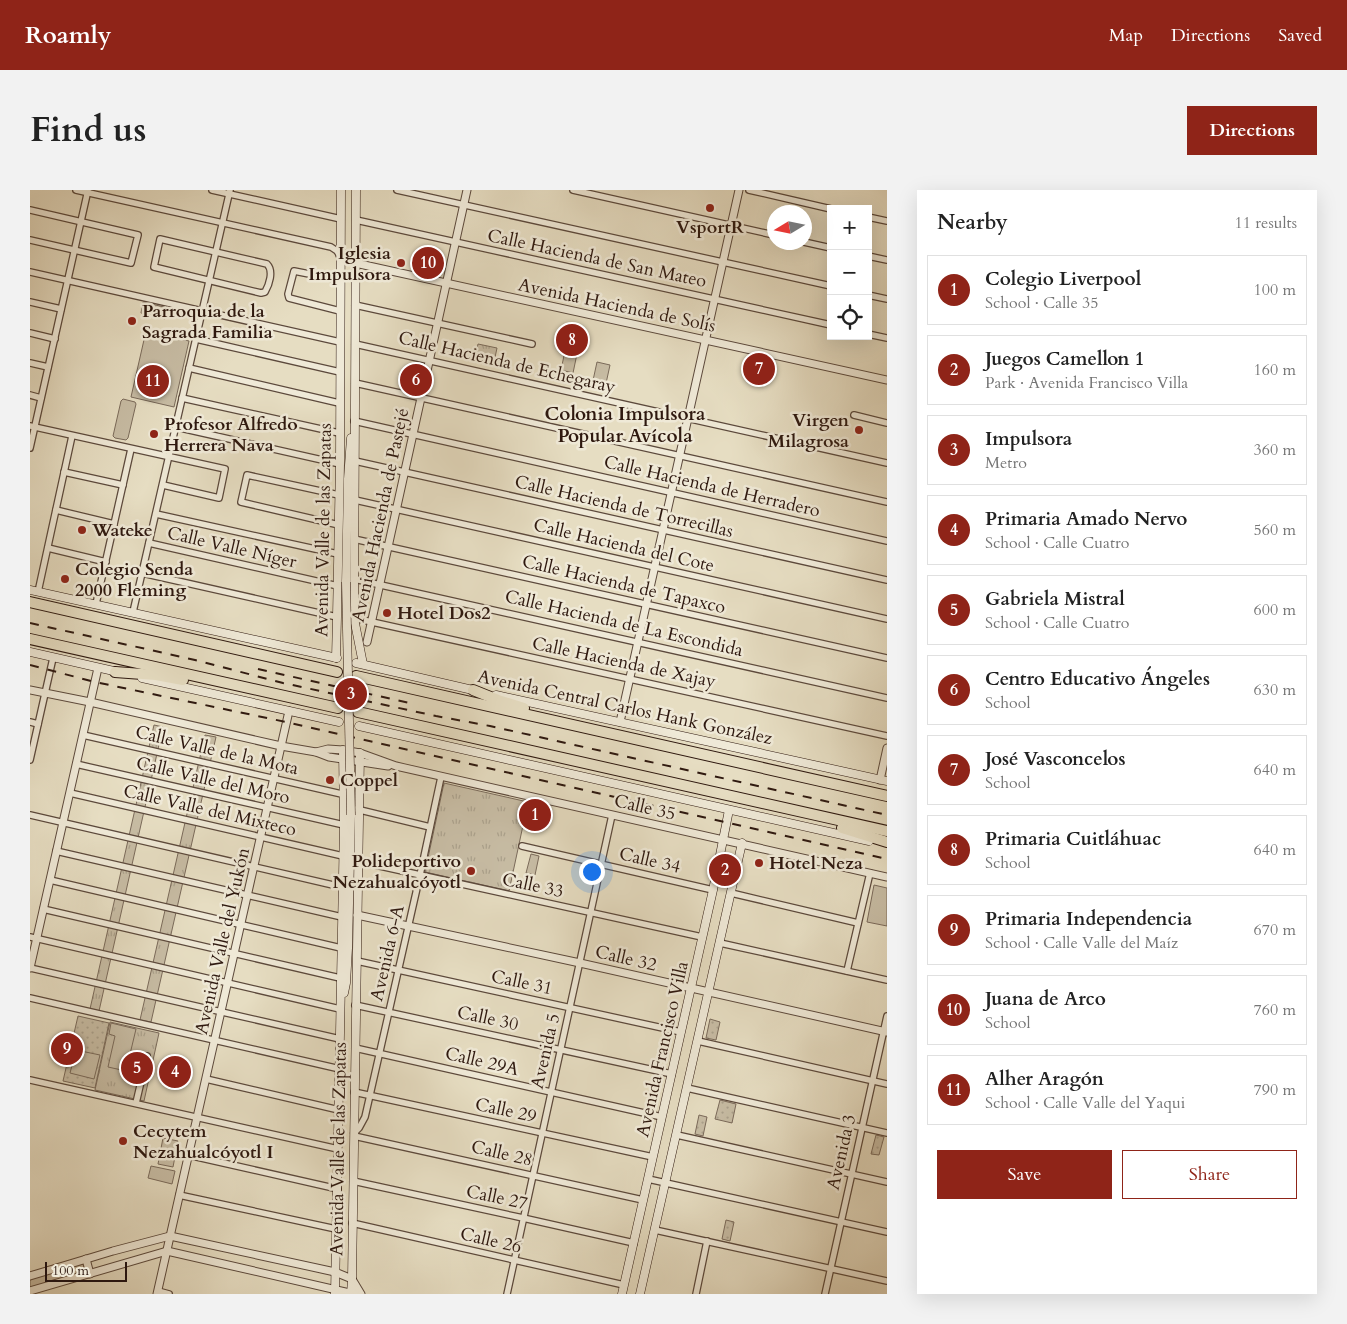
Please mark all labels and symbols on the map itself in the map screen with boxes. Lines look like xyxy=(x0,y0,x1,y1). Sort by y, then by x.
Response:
marker: VsportR xyxy=(704,202,716,214)
north arrow xyxy=(767,205,812,250)
place label: VsportR xyxy=(676,215,745,240)
street label: Calle Hacienda de San Mateo xyxy=(485,223,709,294)
place label: Iglesia Impulsora xyxy=(308,241,391,287)
pin: 10 xyxy=(412,244,444,282)
marker: Iglesia Impulsora xyxy=(395,257,407,269)
street label: Avenida Hacienda de Solís xyxy=(516,272,718,339)
place label: Parroquia de la Sagrada Familia xyxy=(142,299,273,345)
marker: Parroquia de la Sagrada Familia xyxy=(126,315,138,327)
pin: 8 xyxy=(556,321,588,359)
street label: Calle Hacienda de Echegaray xyxy=(396,325,618,400)
pin: 7 xyxy=(743,350,775,388)
pin: 6 xyxy=(400,361,432,399)
pin: 11 xyxy=(137,362,169,400)
district label: Colonia Impulsora Popular Avícola xyxy=(545,401,706,449)
street label: Avenida Hacienda de Pastejé xyxy=(346,406,415,625)
place label: Virgen Milagrosa xyxy=(768,408,849,454)
place label: Profesor Alfredo Herrera Nava xyxy=(164,412,298,458)
street label: Avenida Valle de las Zapatas xyxy=(309,423,338,637)
marker: Virgen Milagrosa xyxy=(853,424,865,436)
marker: Profesor Alfredo Herrera Nava xyxy=(148,428,160,440)
street label: Calle Hacienda de Herradero xyxy=(601,449,823,524)
street label: Calle Hacienda de Torrecillas xyxy=(512,469,736,544)
street label: Calle Hacienda del Cote xyxy=(531,513,717,578)
place label: Wateke xyxy=(91,518,153,543)
street label: Calle Valle Níger xyxy=(165,520,299,575)
marker: Wateke xyxy=(76,524,88,536)
street label: Calle Hacienda de Tapaxco xyxy=(520,549,728,620)
place label: Colegio Senda 2000 Fleming xyxy=(75,557,193,603)
marker: Colegio Senda 2000 Fleming xyxy=(59,573,71,585)
street label: Calle Hacienda de La Escondida xyxy=(502,584,746,663)
place label: Hotel Dos2 xyxy=(397,601,491,626)
marker: Hotel Dos2 xyxy=(381,607,393,619)
street label: Calle Hacienda de Xajay xyxy=(530,631,719,694)
street label: Avenida Central Carlos Hank González xyxy=(475,664,775,751)
pin: 3 xyxy=(335,675,367,713)
street label: Calle Valle de la Mota xyxy=(133,720,301,781)
street label: Calle Valle del Moro xyxy=(134,751,292,810)
place label: Coppel xyxy=(340,768,398,793)
marker: Coppel xyxy=(324,774,336,786)
street label: Calle Valle del Mixteco xyxy=(121,778,299,843)
street label: Calle 35 xyxy=(612,788,678,827)
pin: 1 xyxy=(519,796,551,834)
street label: Calle 34 xyxy=(617,841,683,880)
street label: Avenida Valle del Yukón xyxy=(189,845,256,1037)
place label: Polideportivo Nezahualcóyotl xyxy=(332,849,461,895)
pin: 2 xyxy=(709,851,741,889)
place label: Hotel Neza xyxy=(769,851,863,876)
marker: Hotel Neza xyxy=(753,857,765,869)
your location xyxy=(579,859,605,885)
marker: Polideportivo Nezahualcóyotl xyxy=(465,865,477,877)
street label: Calle 33 xyxy=(500,867,566,904)
street label: Avenida 6-A xyxy=(364,903,411,1003)
street label: Calle 32 xyxy=(593,939,659,978)
street label: Avenida Francisco Villa xyxy=(630,959,695,1139)
street label: Calle 31 xyxy=(489,964,555,1001)
street label: Calle 30 xyxy=(455,1000,521,1037)
street label: Avenida 5 xyxy=(525,1011,566,1091)
pin: 9 xyxy=(51,1030,83,1068)
street label: Calle 29A xyxy=(443,1041,521,1082)
street label: Avenida Valle de las Zapatas xyxy=(324,1042,353,1256)
pin: 5 xyxy=(121,1049,153,1087)
pin: 4 xyxy=(159,1053,191,1091)
street label: Calle 29 xyxy=(473,1092,539,1129)
street label: Avenida 3 xyxy=(821,1112,862,1192)
place label: Cecytem Nezahualcóyotl I xyxy=(133,1119,273,1165)
street label: Calle 28 xyxy=(469,1134,535,1173)
marker: Cecytem Nezahualcóyotl I xyxy=(117,1135,129,1147)
street label: Calle 27 xyxy=(464,1179,530,1216)
street label: Calle 26 xyxy=(458,1221,524,1260)
scale bar xyxy=(45,1259,128,1282)

